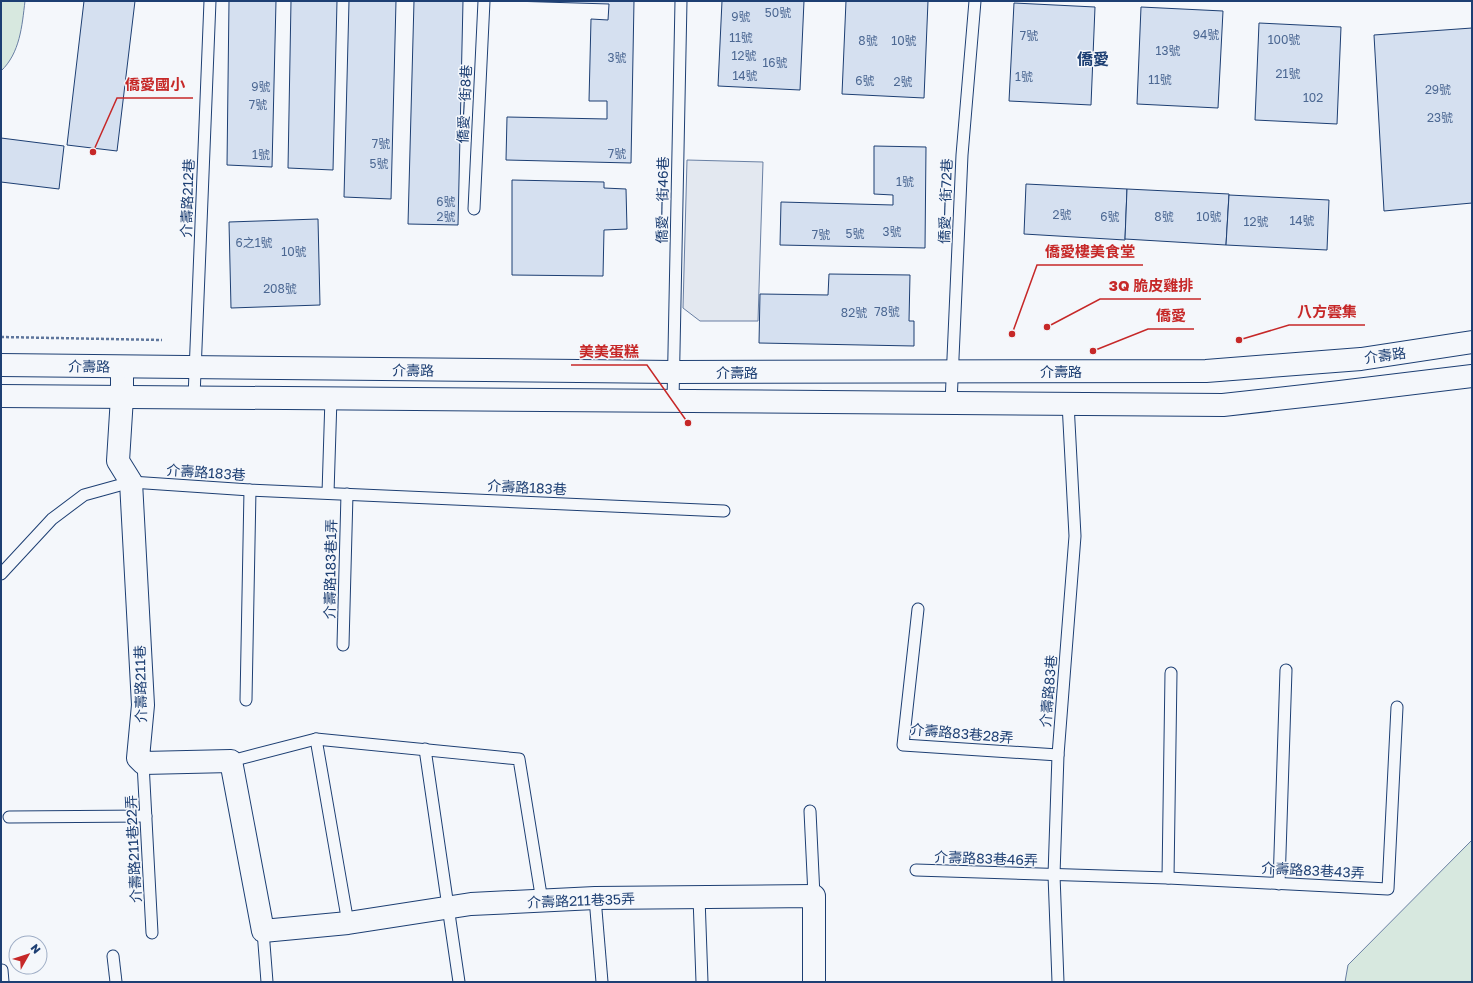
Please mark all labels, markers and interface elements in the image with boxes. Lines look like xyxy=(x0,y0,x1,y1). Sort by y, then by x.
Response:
house number: 50號 xyxy=(765,5,791,20)
house number: 9號 xyxy=(731,9,751,24)
house number: 94號 xyxy=(1193,27,1219,42)
house number: 7號 xyxy=(1020,28,1038,43)
house number: 11號 xyxy=(729,30,753,45)
house number: 100號 xyxy=(1268,32,1300,47)
house number: 8號 xyxy=(858,33,878,48)
house number: 10號 xyxy=(891,33,917,48)
house number: 13號 xyxy=(1156,43,1180,58)
house number: 12號 xyxy=(732,48,756,63)
district label: 僑愛 xyxy=(1077,49,1109,69)
house number: 3號 xyxy=(607,50,627,65)
house number: 16號 xyxy=(762,55,788,70)
street label: 僑愛一街8巷 xyxy=(453,64,475,144)
house number: 21號 xyxy=(1276,66,1300,81)
house number: 14號 xyxy=(732,68,758,83)
house number: 1號 xyxy=(1015,69,1033,84)
callout: 僑愛國小 xyxy=(117,71,193,98)
house number: 11號 xyxy=(1148,72,1172,87)
house number: 6號 xyxy=(855,73,875,88)
house number: 2號 xyxy=(894,74,912,89)
text: 僑愛國小 xyxy=(125,75,186,93)
house number: 9號 xyxy=(251,79,271,94)
house number: 29號 xyxy=(1425,82,1451,97)
house number: 102 xyxy=(1303,90,1323,105)
house number: 7號 xyxy=(249,97,267,112)
house number: 23號 xyxy=(1427,110,1453,125)
house number: 7號 xyxy=(372,136,390,151)
house number: 7號 xyxy=(608,146,626,161)
house number: 1號 xyxy=(252,147,270,162)
house number: 5號 xyxy=(370,156,388,171)
street label: 僑愛一街46巷 xyxy=(653,156,671,244)
street label: 介壽路212巷 xyxy=(177,158,197,238)
street label: 僑愛一街72巷 xyxy=(935,158,955,244)
house number: 1號 xyxy=(896,174,914,189)
house number: 6號 xyxy=(436,194,456,209)
house number: 2號 xyxy=(1053,207,1071,222)
house number: 2號 xyxy=(437,209,455,224)
house number: 6號 xyxy=(1100,209,1120,224)
house number: 8號 xyxy=(1154,209,1174,224)
house number: 10號 xyxy=(1196,209,1222,224)
house number: 14號 xyxy=(1289,213,1315,228)
house number: 12號 xyxy=(1244,214,1268,229)
house number: 3號 xyxy=(882,224,902,239)
house number: 5號 xyxy=(846,226,864,241)
house number: 7號 xyxy=(812,227,830,242)
house number: 6之1號 xyxy=(235,235,273,250)
callout: 僑愛樓美食堂 xyxy=(1037,238,1143,265)
text: 僑愛樓美食堂 xyxy=(1045,242,1135,260)
house number: 10號 xyxy=(281,244,307,259)
callout: 3Q 脆皮雞排 xyxy=(1100,272,1201,299)
text: 3Q 脆皮雞排 xyxy=(1109,276,1193,294)
house number: 208號 xyxy=(263,281,297,296)
callout: 八方雲集 xyxy=(1289,298,1365,325)
callout: 僑愛 xyxy=(1148,302,1194,329)
text: 八方雲集 xyxy=(1297,302,1357,320)
house number: 78號 xyxy=(874,304,900,319)
house number: 82號 xyxy=(841,305,867,320)
text: 僑愛 xyxy=(1156,306,1186,324)
callout: 美美蛋糕 xyxy=(571,338,647,365)
text: 美美蛋糕 xyxy=(579,342,639,360)
street label: 介壽路 xyxy=(1363,344,1407,366)
street label: 介壽路 xyxy=(68,357,110,375)
street label: 介壽路 xyxy=(392,361,434,379)
street label: 介壽路 xyxy=(1040,363,1082,380)
street label: 介壽路 xyxy=(716,364,758,381)
street label: 介壽路183巷 xyxy=(166,461,246,483)
street label: 介壽路183巷 xyxy=(487,476,567,498)
street label: 介壽路183巷1弄 xyxy=(321,519,339,619)
street label: 介壽路211巷 xyxy=(131,645,149,723)
street label: 介壽路83巷 xyxy=(1036,654,1060,728)
street label: 介壽路83巷28弄 xyxy=(910,720,1014,746)
street label: 介壽路211巷22弄 xyxy=(122,795,144,903)
street label: 介壽路83巷46弄 xyxy=(934,848,1038,868)
street label: 介壽路83巷43弄 xyxy=(1261,859,1365,881)
street label: 介壽路211巷35弄 xyxy=(527,890,635,910)
north arrow xyxy=(8,935,48,975)
text: N xyxy=(28,941,44,956)

